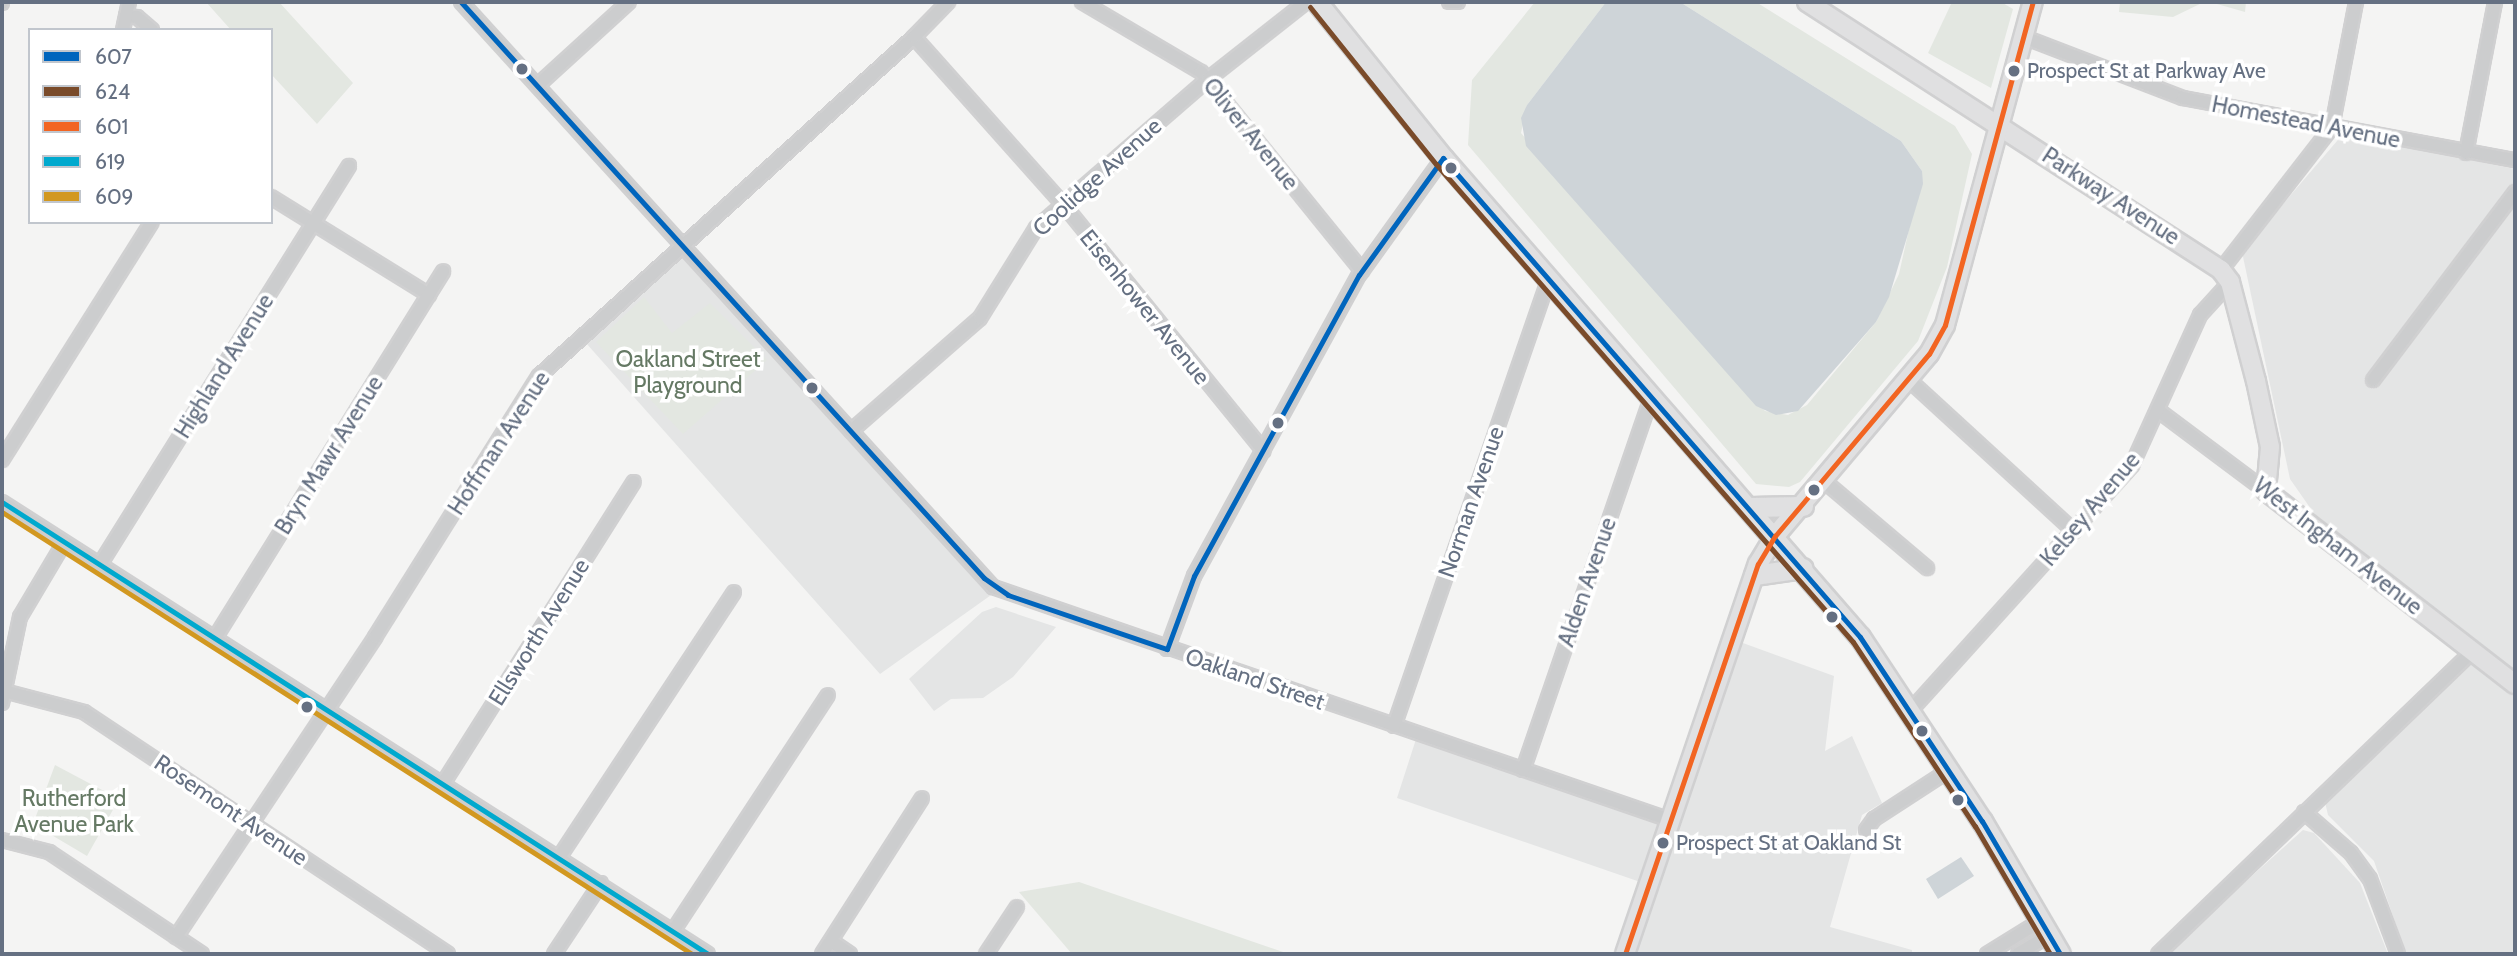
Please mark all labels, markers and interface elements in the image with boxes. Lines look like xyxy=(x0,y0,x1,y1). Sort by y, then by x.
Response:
legend xyxy=(28,28,273,224)
text: 607 xyxy=(95,44,132,69)
place label: Prospect St at Parkway Ave xyxy=(2027,58,2266,84)
unlabelled marker xyxy=(515,62,529,76)
marker: Prospect St at Parkway Ave xyxy=(2007,64,2021,78)
street label: Oliver Avenue xyxy=(1197,72,1305,196)
text: 624 xyxy=(95,79,130,104)
street label: Homestead Avenue xyxy=(2209,90,2403,154)
street label: Coolidge Avenue xyxy=(1027,112,1167,242)
text: 601 xyxy=(95,114,128,139)
street label: Parkway Avenue xyxy=(2037,141,2185,251)
text: 619 xyxy=(95,149,126,174)
unlabelled marker xyxy=(1444,161,1458,175)
text: 609 xyxy=(95,184,134,209)
street label: Eisenhower Avenue xyxy=(1074,224,1216,390)
street label: Highland Avenue xyxy=(169,289,279,443)
park label: Oakland Street Playground xyxy=(615,345,761,399)
street label: Hoffman Avenue xyxy=(442,366,556,520)
street label: Bryn Mawr Avenue xyxy=(269,371,389,539)
unlabelled marker xyxy=(805,381,819,395)
unlabelled marker xyxy=(1271,416,1285,430)
street label: Norman Avenue xyxy=(1432,423,1510,581)
street label: Kelsey Avenue xyxy=(2034,446,2146,572)
street label: West Ingham Avenue xyxy=(2248,471,2428,621)
unlabelled marker xyxy=(1807,483,1821,497)
street label: Alden Avenue xyxy=(1552,514,1622,650)
street label: Ellsworth Avenue xyxy=(483,553,595,711)
unlabelled marker xyxy=(1825,610,1839,624)
street label: Oakland Street xyxy=(1182,642,1328,716)
unlabelled marker xyxy=(300,700,314,714)
unlabelled marker xyxy=(1915,724,1929,738)
street label: Rosemont Avenue xyxy=(149,749,313,871)
park label: Rutherford Avenue Park xyxy=(14,784,134,838)
unlabelled marker xyxy=(1951,793,1965,807)
place label: Prospect St at Oakland St xyxy=(1676,830,1901,856)
marker: Prospect St at Oakland St xyxy=(1656,836,1670,850)

